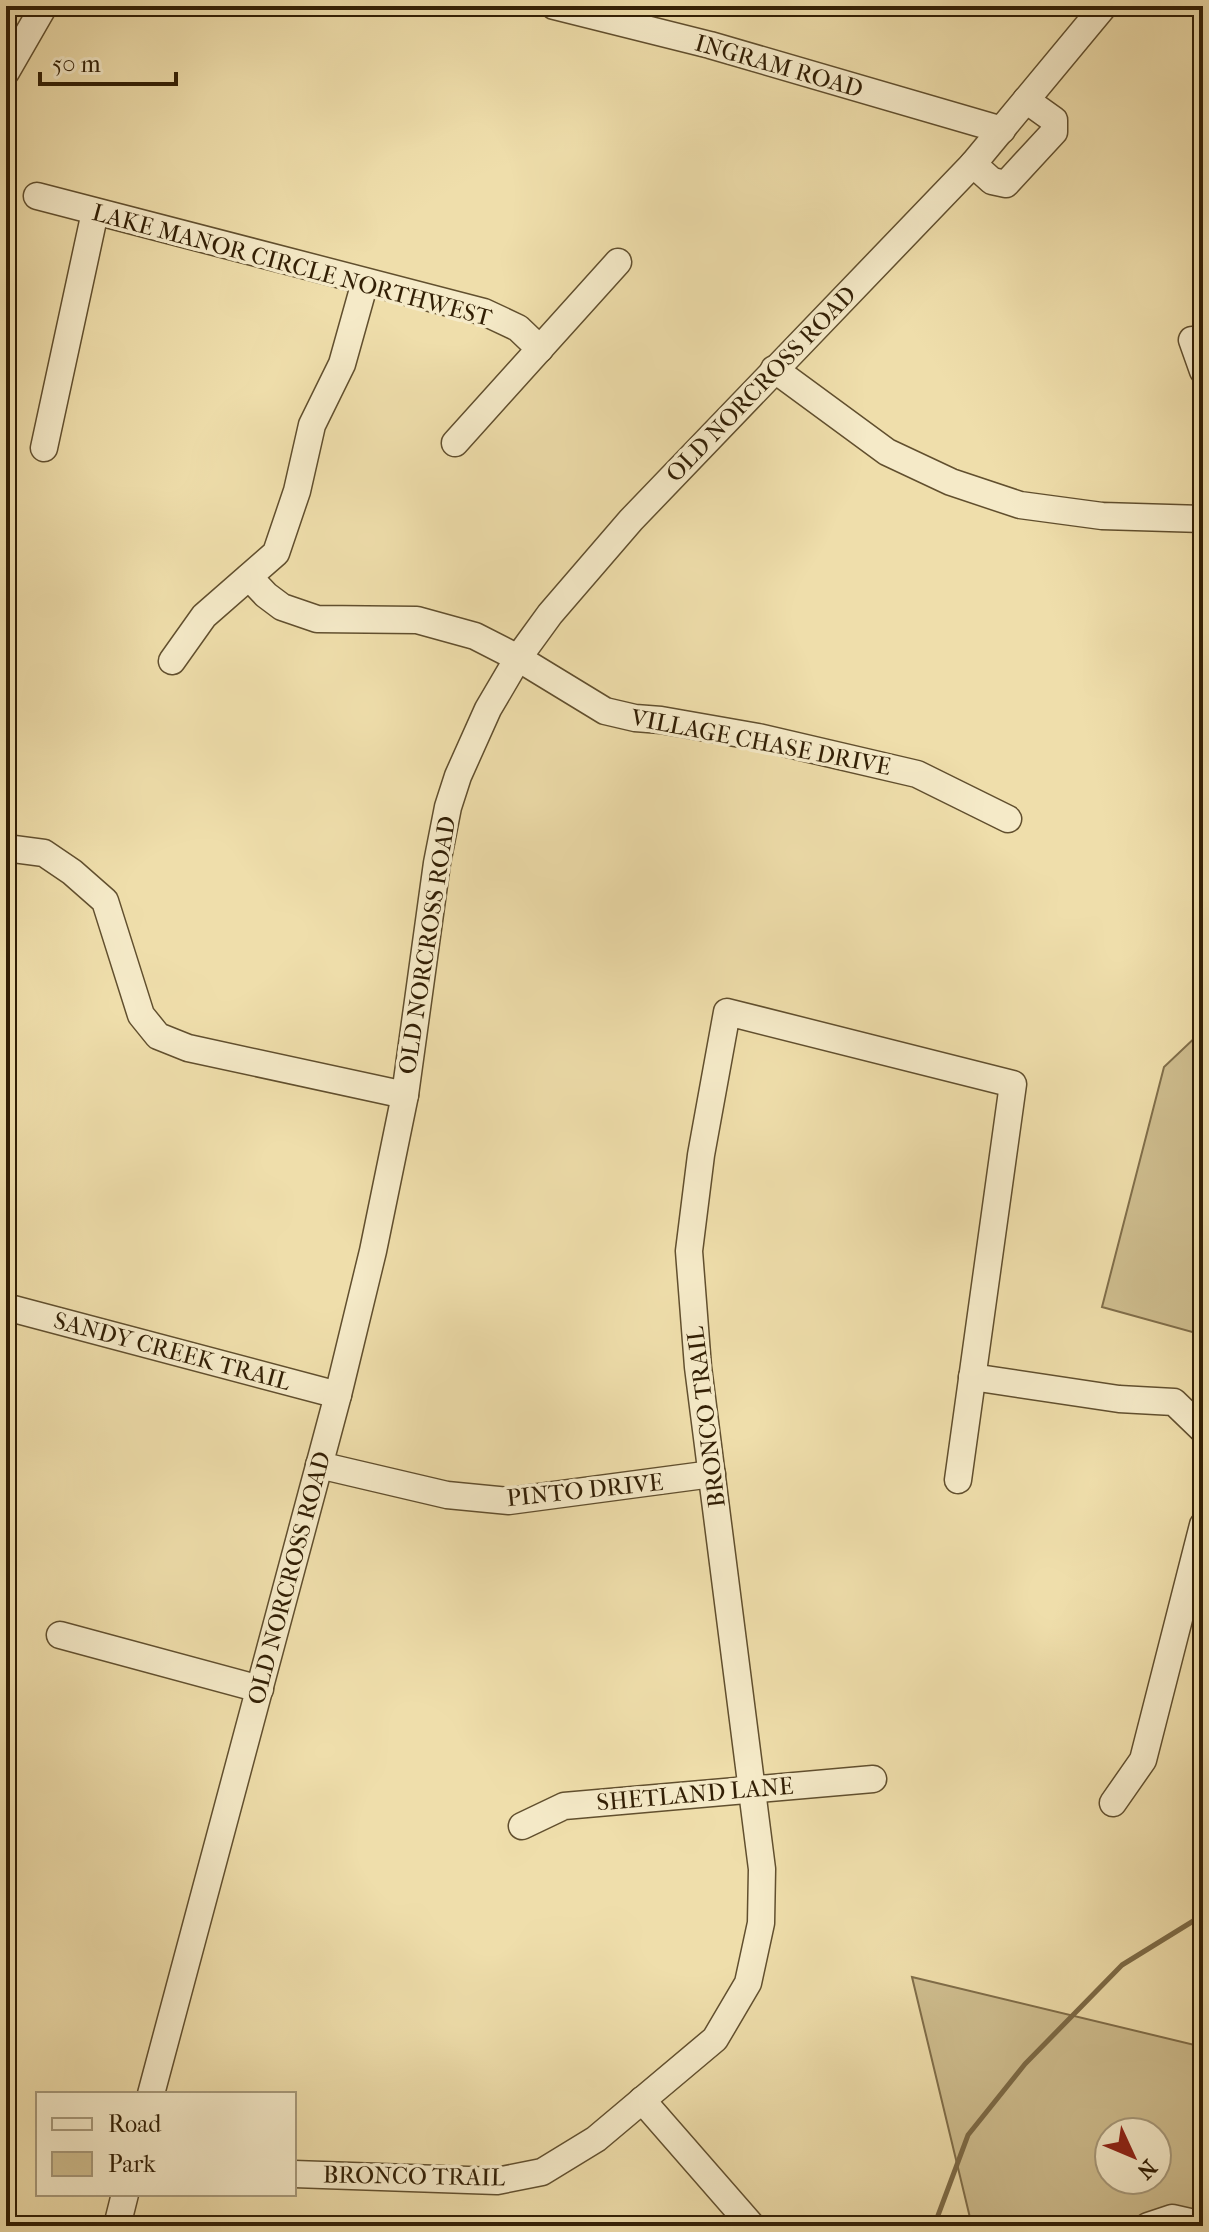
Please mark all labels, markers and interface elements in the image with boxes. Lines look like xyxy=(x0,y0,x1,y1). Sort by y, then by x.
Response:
street label: INGRAM ROAD xyxy=(692,29,866,103)
scale bar xyxy=(40,36,176,86)
text: 50 m xyxy=(52,50,101,78)
street label: LAKE MANOR CIRCLE NORTHWEST xyxy=(89,198,496,332)
street label: OLD NORCROSS ROAD xyxy=(660,280,862,488)
street label: VILLAGE CHASE DRIVE xyxy=(628,703,893,781)
street label: OLD NORCROSS ROAD xyxy=(393,814,461,1076)
street label: SANDY CREEK TRAIL xyxy=(51,1306,294,1396)
street label: BRONCO TRAIL xyxy=(681,1324,731,1509)
street label: OLD NORCROSS ROAD xyxy=(242,1448,336,1708)
street label: PINTO DRIVE xyxy=(505,1468,665,1512)
street label: SHETLAND LANE xyxy=(595,1771,795,1817)
legend xyxy=(36,2092,296,2196)
text: Road xyxy=(108,2110,162,2138)
north arrow xyxy=(1093,2116,1173,2196)
text: Park xyxy=(108,2150,156,2178)
text: N xyxy=(1131,2154,1162,2184)
street label: BRONCO TRAIL xyxy=(323,2160,506,2192)

